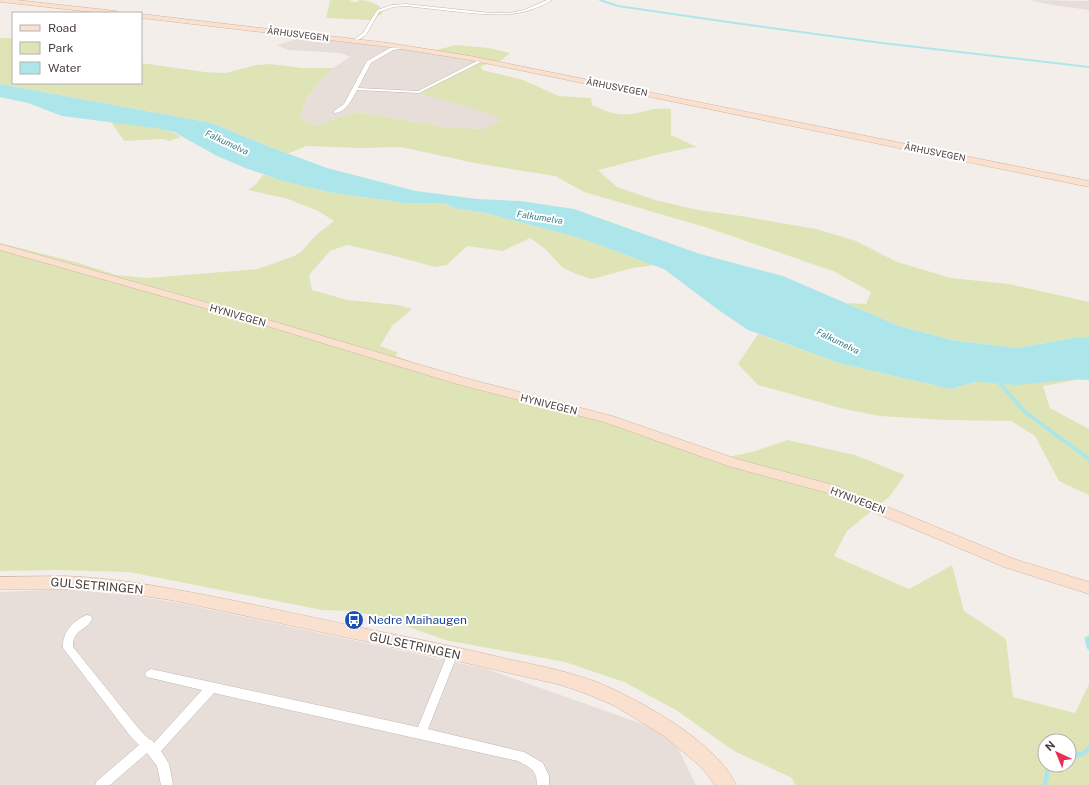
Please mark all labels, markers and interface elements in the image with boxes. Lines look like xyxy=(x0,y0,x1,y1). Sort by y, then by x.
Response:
legend xyxy=(12,12,142,84)
text: Road xyxy=(48,21,76,35)
street label: ÅRHUSVEGEN xyxy=(266,24,330,43)
text: Park xyxy=(48,41,74,55)
text: Water xyxy=(48,61,82,75)
street label: ÅRHUSVEGEN xyxy=(585,75,649,98)
water label: Falkumelva xyxy=(204,127,250,157)
street label: ÅRHUSVEGEN xyxy=(903,140,967,163)
water label: Falkumelva xyxy=(516,208,564,226)
street label: HYNIVEGEN xyxy=(208,301,268,329)
water label: Falkumelva xyxy=(815,326,861,356)
street label: HYNIVEGEN xyxy=(519,391,579,417)
street label: HYNIVEGEN xyxy=(829,484,887,516)
street label: GULSETRINGEN xyxy=(50,575,144,597)
bus stop icon: Nedre Maihaugen xyxy=(343,609,365,631)
place label: Nedre Maihaugen xyxy=(368,613,467,627)
street label: GULSETRINGEN xyxy=(368,629,462,663)
north arrow xyxy=(1037,733,1077,773)
text: N xyxy=(1043,739,1057,753)

